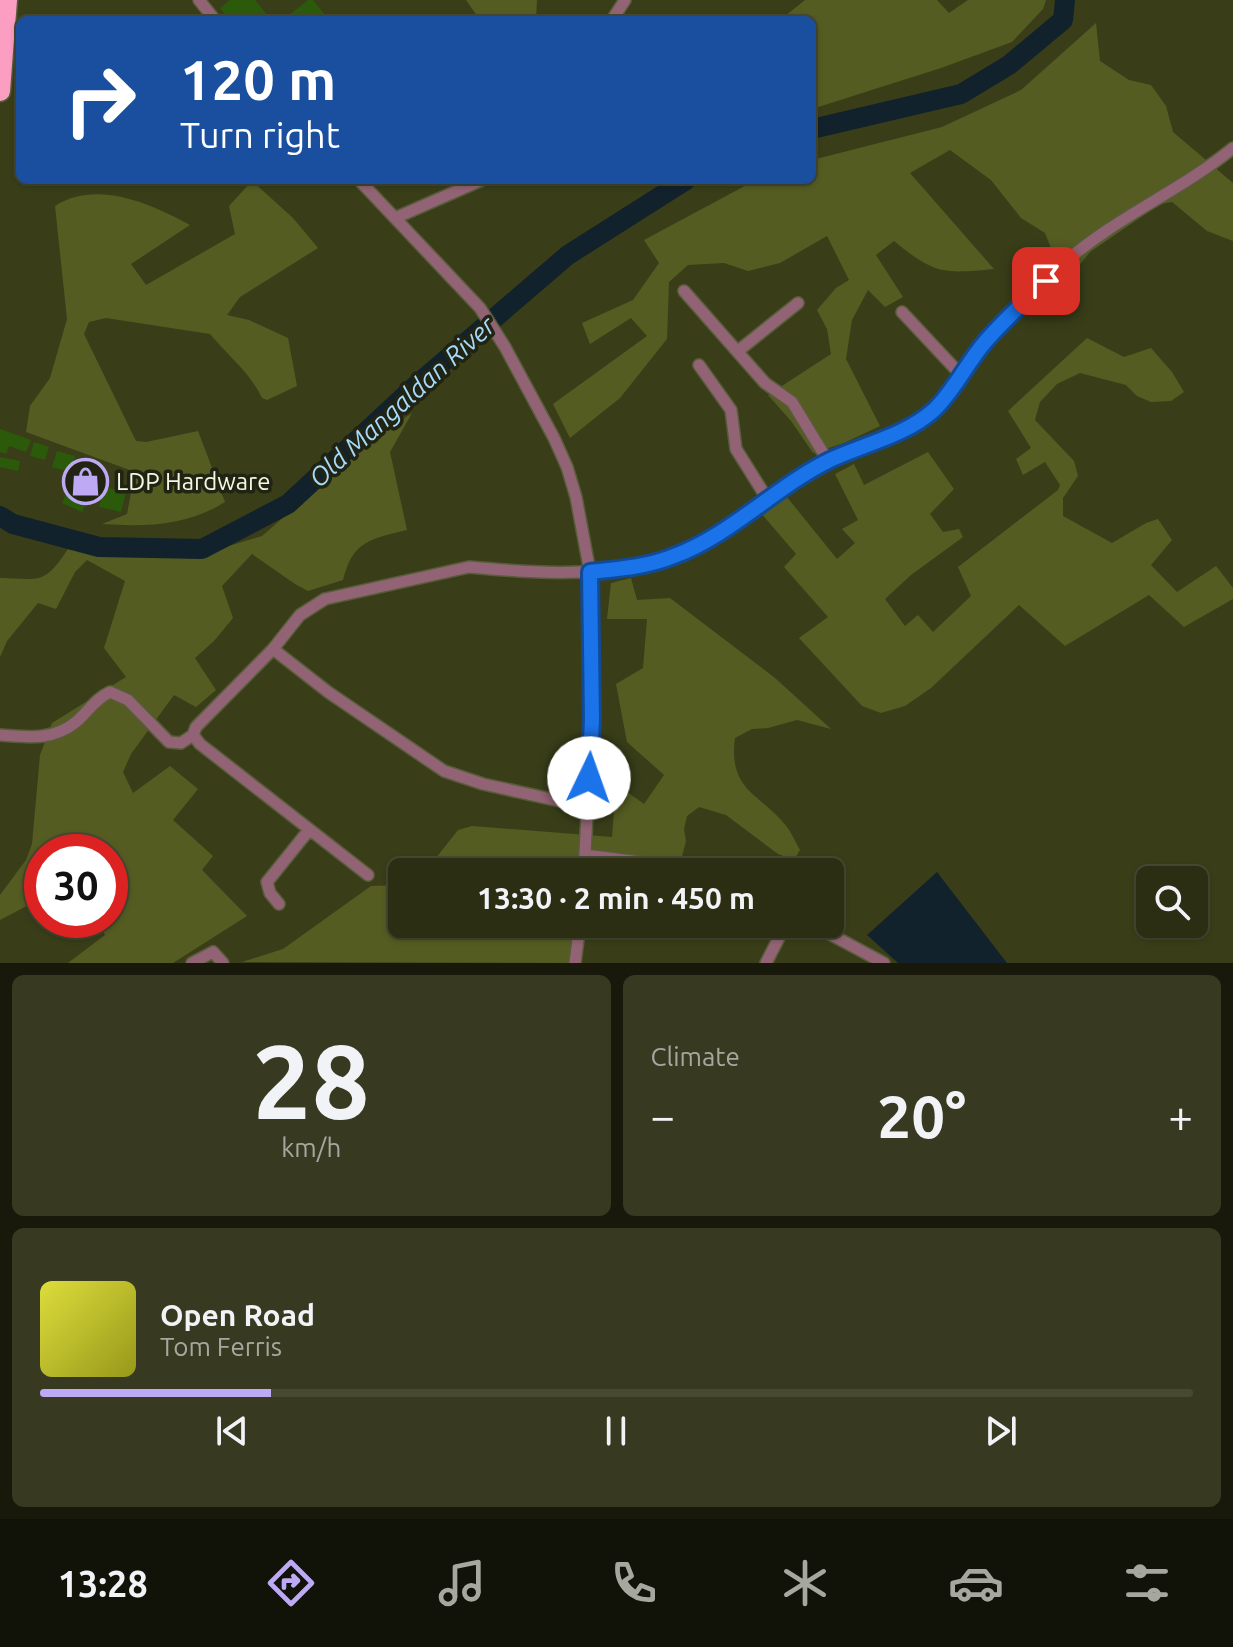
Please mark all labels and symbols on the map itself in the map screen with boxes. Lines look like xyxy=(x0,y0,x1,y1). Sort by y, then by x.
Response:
pin xyxy=(1012,247,1080,315)
water label: Old Mangaldan River xyxy=(303,310,501,493)
shop icon: LDP Hardware xyxy=(61,458,109,506)
place label: LDP Hardware xyxy=(116,468,270,495)
position arrow xyxy=(547,736,631,820)
speed limit sign: 30 xyxy=(24,834,128,938)

